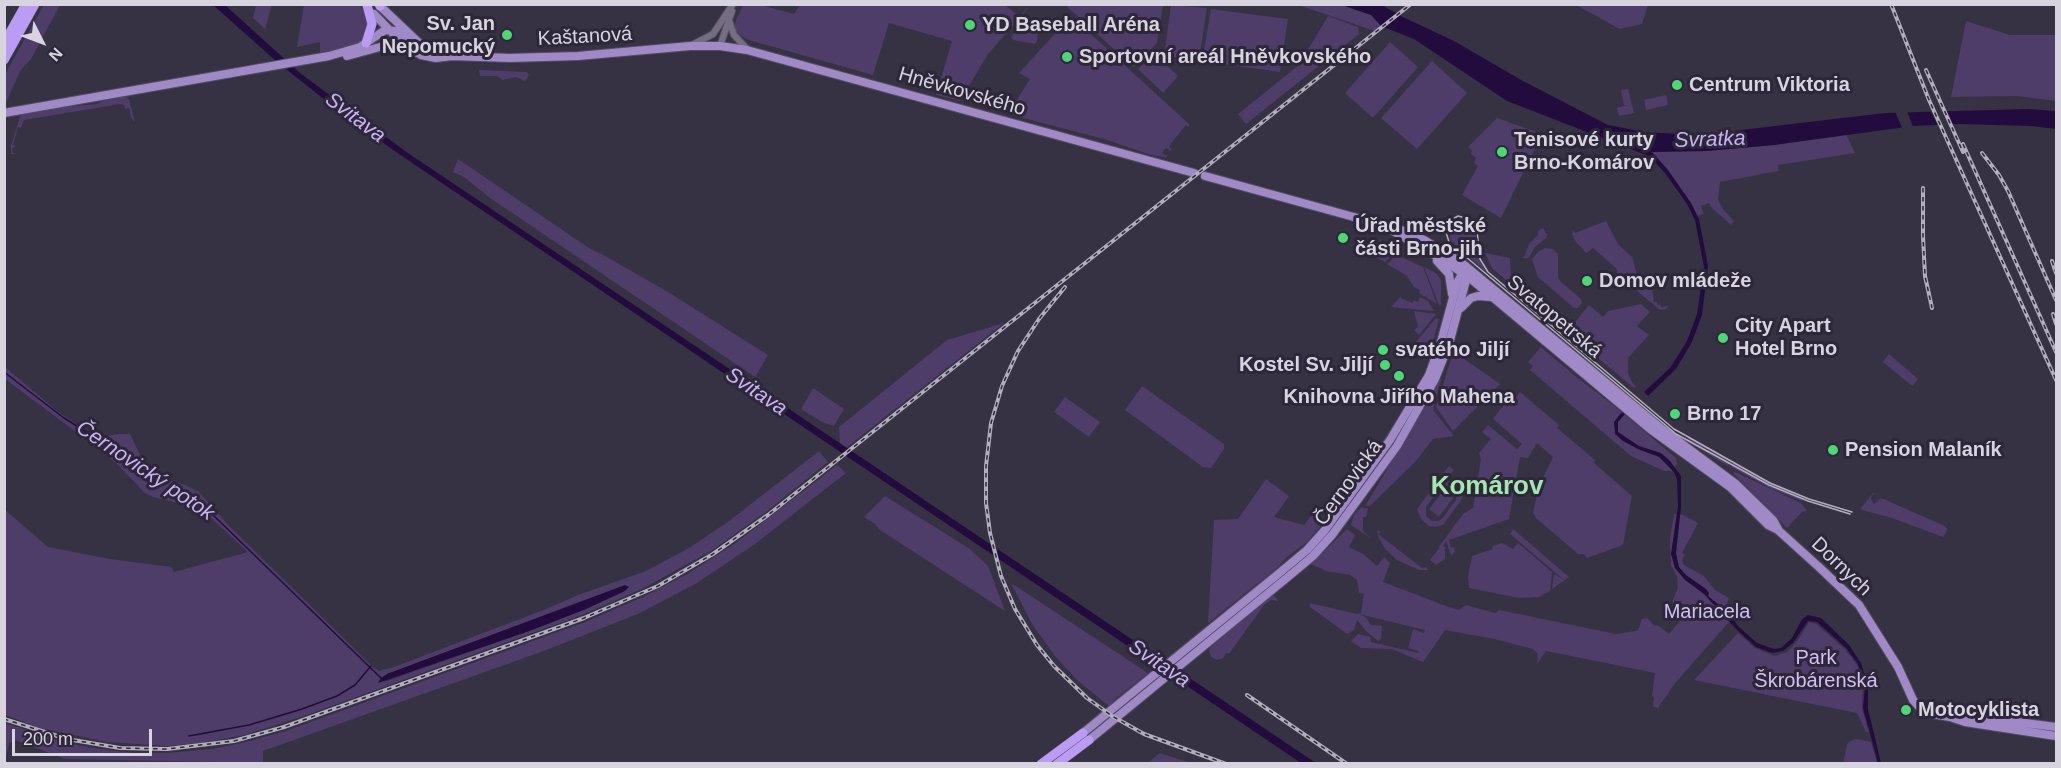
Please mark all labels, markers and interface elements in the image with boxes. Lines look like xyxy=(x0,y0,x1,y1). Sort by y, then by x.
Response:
north arrow xyxy=(12,12,72,72)
place label: Sv. Jan Nepomucký xyxy=(382,12,495,59)
place label: YD Baseball Aréna xyxy=(982,13,1160,37)
marker: YD Baseball Aréna xyxy=(963,18,977,32)
street label: Kaštanová xyxy=(537,23,633,51)
marker: Sv. Jan Nepomucký xyxy=(500,28,514,42)
text: N xyxy=(46,44,66,64)
place label: Sportovní areál Hněvkovského xyxy=(1079,45,1371,69)
marker: Sportovní areál Hněvkovského xyxy=(1060,50,1074,64)
street label: Hněvkovského xyxy=(896,62,1028,122)
place label: Centrum Viktoria xyxy=(1689,73,1850,97)
marker: Centrum Viktoria xyxy=(1670,78,1684,92)
water label: Svitava xyxy=(320,87,390,149)
water label: Svratka xyxy=(1674,126,1746,154)
place label: Tenisové kurty Brno-Komárov xyxy=(1514,128,1654,175)
marker: Tenisové kurty Brno-Komárov xyxy=(1495,145,1509,159)
place label: Úřad městské části Brno-jih xyxy=(1355,214,1486,261)
marker: Úřad městské části Brno-jih xyxy=(1336,231,1350,245)
place label: Domov mládeže xyxy=(1599,269,1751,293)
street label: Svatopetrská xyxy=(1502,270,1606,364)
marker: Domov mládeže xyxy=(1580,274,1594,288)
place label: City Apart Hotel Brno xyxy=(1735,314,1837,361)
marker: City Apart Hotel Brno xyxy=(1716,331,1730,345)
place label: svatého Jiljí xyxy=(1395,338,1509,362)
marker: svatého Jiljí xyxy=(1376,343,1390,357)
place label: Kostel Sv. Jiljí xyxy=(1239,353,1373,377)
marker: Kostel Sv. Jiljí xyxy=(1378,358,1392,372)
water label: Svitava xyxy=(720,362,792,422)
marker: Knihovna Jiřího Mahena xyxy=(1392,369,1406,383)
place label: Knihovna Jiřího Mahena xyxy=(1283,385,1515,409)
place label: Brno 17 xyxy=(1687,402,1761,426)
marker: Brno 17 xyxy=(1668,407,1682,421)
water label: Černovický potok xyxy=(71,416,219,526)
street label: Černovická xyxy=(1310,435,1388,531)
place label: Pension Malaník xyxy=(1845,438,2002,462)
marker: Pension Malaník xyxy=(1826,443,1840,457)
district label: Komárov xyxy=(1431,471,1543,503)
street label: Dornych xyxy=(1806,533,1876,601)
park label: Mariacela xyxy=(1664,600,1750,624)
water label: Svitava xyxy=(1123,634,1195,694)
park label: Park Škrobárenská xyxy=(1754,646,1878,693)
place label: Motocyklista xyxy=(1918,698,2039,722)
marker: Motocyklista xyxy=(1899,703,1913,717)
scale bar xyxy=(15,717,154,755)
text: 200 m xyxy=(23,729,73,749)

